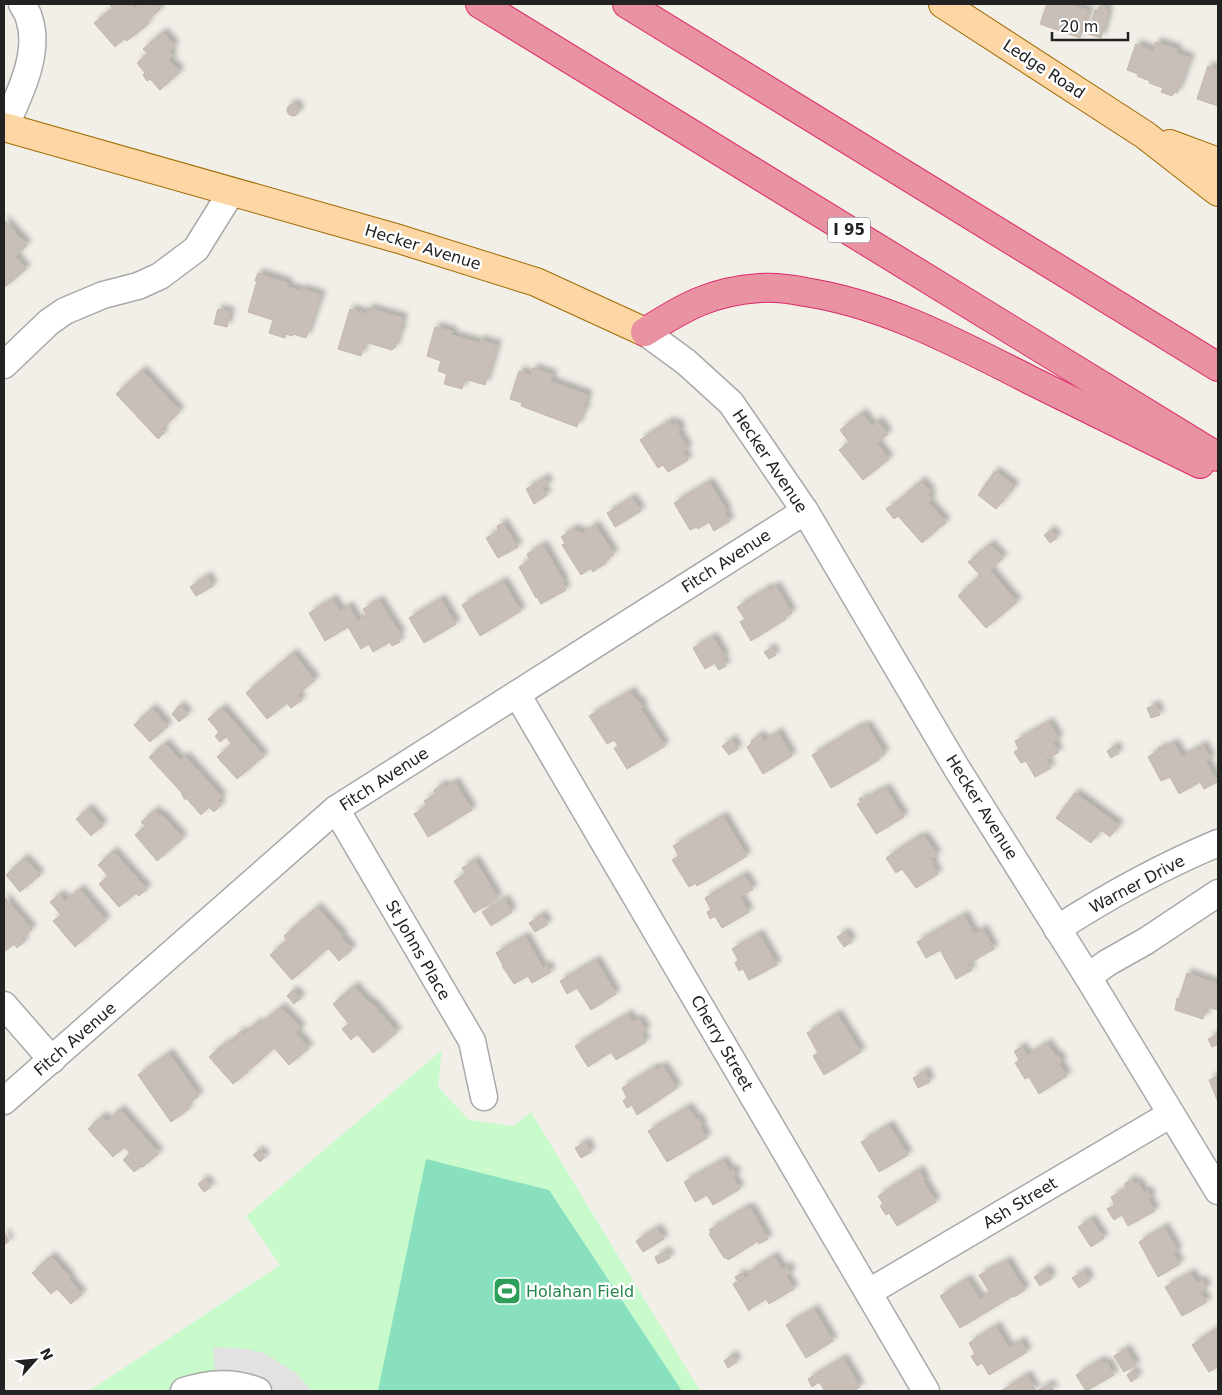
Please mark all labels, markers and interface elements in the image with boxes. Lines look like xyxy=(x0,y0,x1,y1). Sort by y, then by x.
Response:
scale bar xyxy=(1052,10,1128,42)
text: 20 m xyxy=(1060,18,1098,36)
street label: Ledge Road xyxy=(999,35,1089,103)
road number: I 95 xyxy=(828,218,870,242)
street label: Hecker Avenue xyxy=(363,220,483,274)
street label: Hecker Avenue xyxy=(728,406,812,516)
street label: Fitch Avenue xyxy=(678,525,774,597)
street label: Fitch Avenue xyxy=(336,743,432,815)
street label: Hecker Avenue xyxy=(942,751,1022,863)
street label: Warner Drive xyxy=(1086,851,1188,917)
street label: St Johns Place xyxy=(382,897,454,1003)
street label: Cherry Street xyxy=(687,992,757,1094)
street label: Fitch Avenue xyxy=(30,998,120,1080)
street label: Ash Street xyxy=(979,1173,1061,1233)
sports icon: Holahan Field xyxy=(492,1276,522,1306)
place label: Holahan Field xyxy=(526,1282,634,1301)
north arrow xyxy=(10,1335,60,1385)
text: N xyxy=(37,1345,56,1363)

